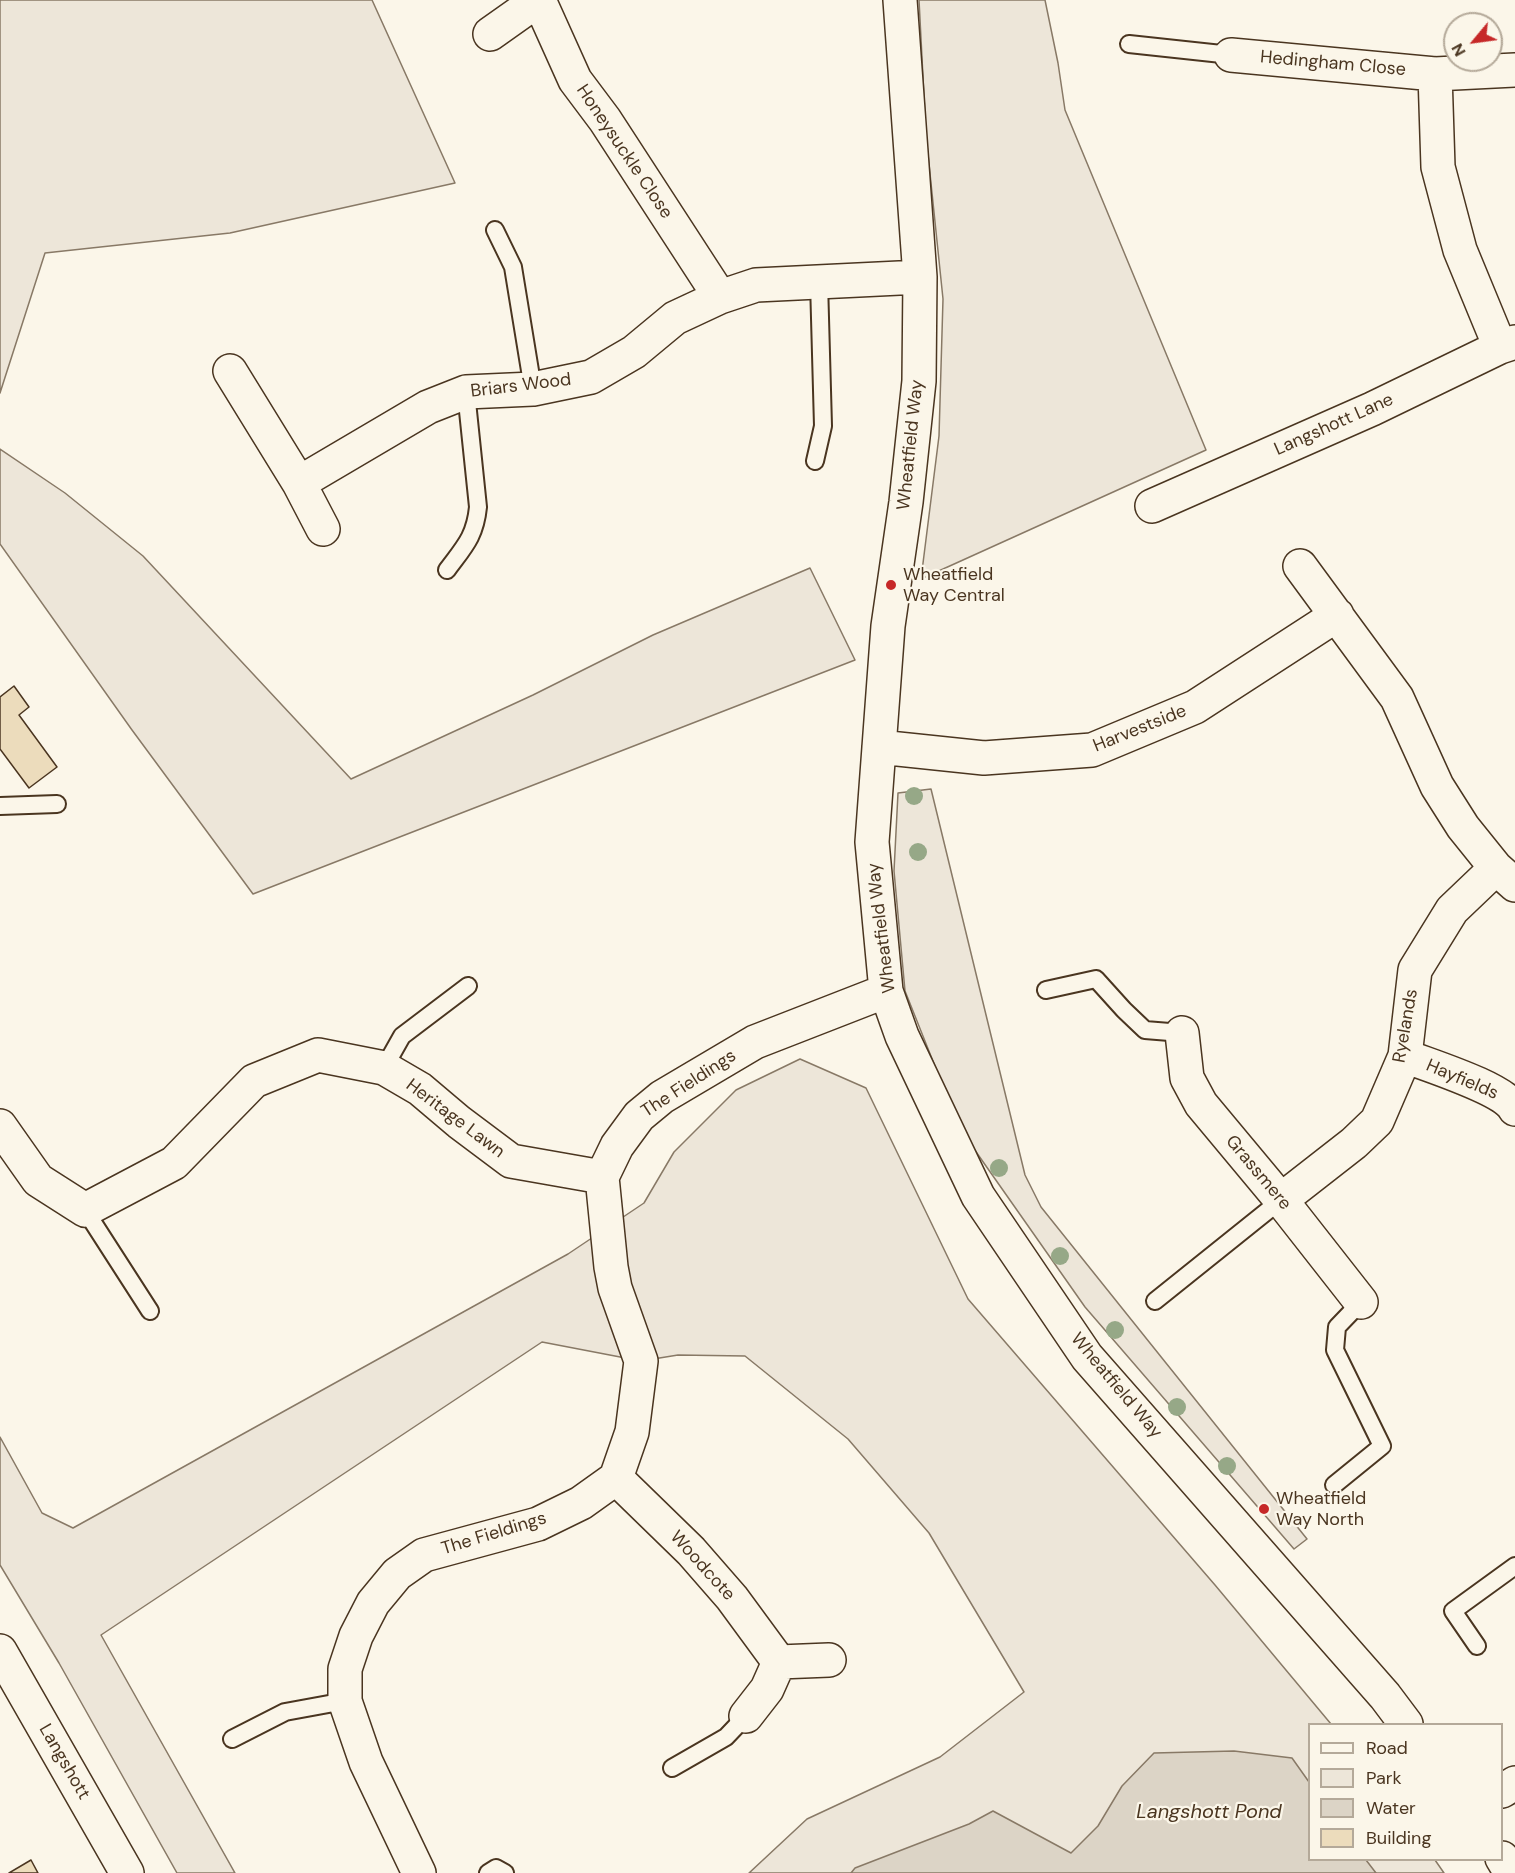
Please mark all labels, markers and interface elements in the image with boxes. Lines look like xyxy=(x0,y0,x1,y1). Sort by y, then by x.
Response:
north arrow xyxy=(1443,12,1503,72)
text: N xyxy=(1447,40,1471,60)
street label: Hedingham Close xyxy=(1259,47,1407,81)
street label: Honeysuckle Close xyxy=(571,81,677,223)
street label: Briars Wood xyxy=(469,369,573,403)
street label: Wheatfield Way xyxy=(893,379,929,511)
street label: Langshott Lane xyxy=(1271,389,1397,461)
place label: Wheatfield Way Central xyxy=(903,564,1005,606)
marker: Wheatfield Way Central xyxy=(884,578,898,592)
street label: Harvestside xyxy=(1090,701,1190,757)
street label: Wheatfield Way xyxy=(863,862,901,994)
street label: Ryelands xyxy=(1389,987,1423,1065)
street label: The Fieldings xyxy=(638,1045,740,1123)
street label: Hayfields xyxy=(1423,1055,1501,1105)
street label: Heritage Lawn xyxy=(401,1075,509,1163)
street label: Grassmere xyxy=(1220,1131,1296,1215)
street label: Wheatfield Way xyxy=(1066,1329,1166,1443)
place label: Wheatfield Way North xyxy=(1276,1488,1366,1530)
marker: Wheatfield Way North xyxy=(1257,1502,1271,1516)
street label: The Fieldings xyxy=(439,1508,549,1560)
street label: Woodcote xyxy=(665,1527,739,1605)
street label: Langshott xyxy=(34,1720,94,1804)
legend xyxy=(1308,1723,1503,1861)
text: Road xyxy=(1366,1736,1408,1760)
text: Park xyxy=(1366,1766,1402,1790)
text: Water xyxy=(1366,1796,1416,1820)
water label: Langshott Pond xyxy=(1136,1801,1282,1825)
text: Building xyxy=(1366,1826,1431,1850)

